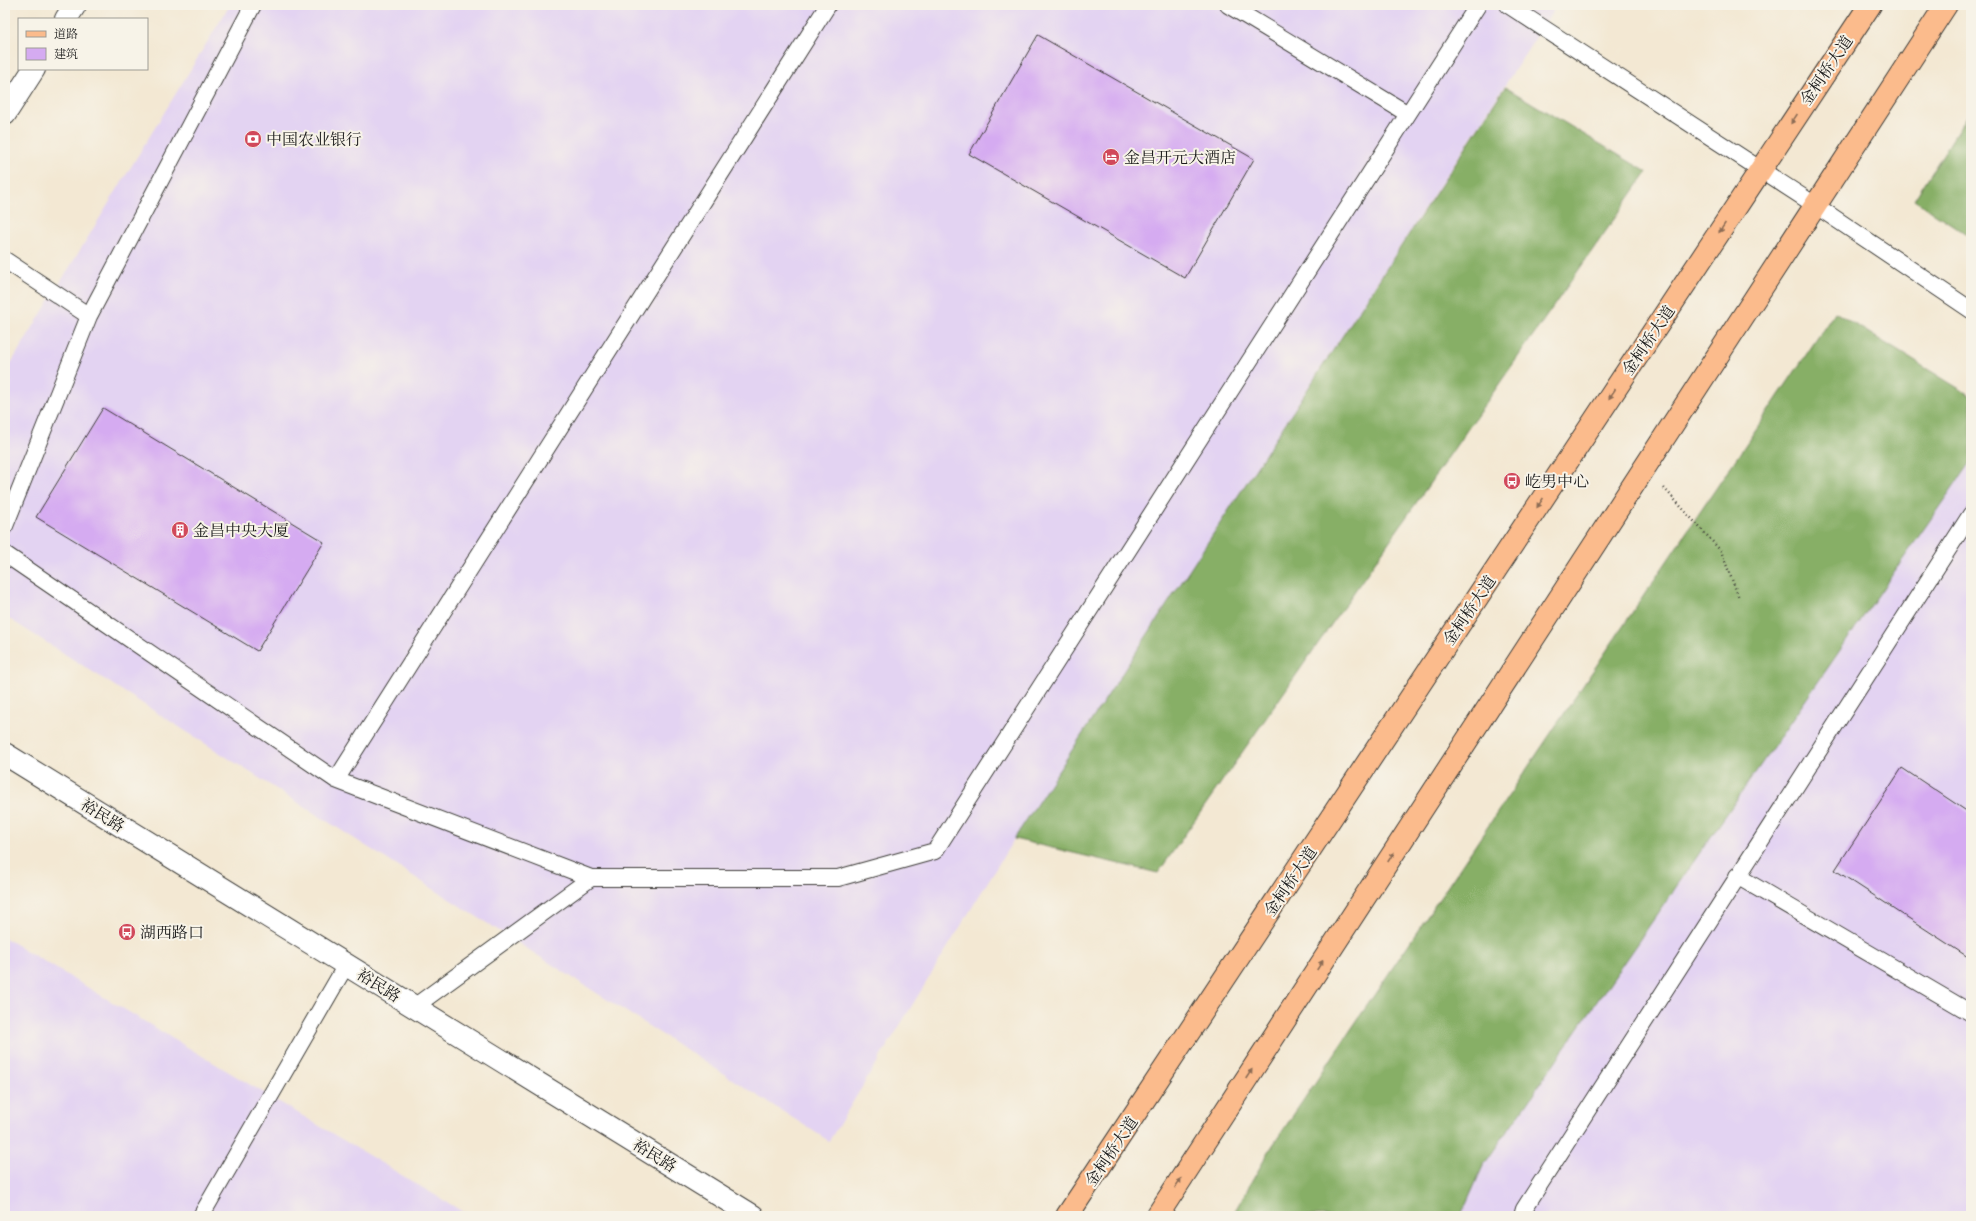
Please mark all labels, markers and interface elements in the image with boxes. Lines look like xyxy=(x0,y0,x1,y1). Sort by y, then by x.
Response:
legend xyxy=(18,18,148,70)
text: 道路 xyxy=(54,26,78,42)
street label: 金柯桥大道 xyxy=(1795,31,1858,110)
text: 建筑 xyxy=(54,46,78,62)
one-way arrow xyxy=(1790,114,1798,124)
bank icon: 中国农业银行 xyxy=(243,129,263,149)
place label: 中国农业银行 xyxy=(266,129,362,151)
hotel icon: 金昌开元大酒店 xyxy=(1101,147,1121,167)
place label: 金昌开元大酒店 xyxy=(1124,147,1236,169)
one-way arrow xyxy=(1718,222,1726,233)
street label: 金柯桥大道 xyxy=(1617,301,1680,380)
one-way arrow xyxy=(1608,389,1616,399)
bus stop icon: 屹男中心 xyxy=(1502,471,1522,491)
place label: 屹男中心 xyxy=(1525,471,1589,493)
one-way arrow xyxy=(1536,498,1544,508)
building icon: 金昌中央大厦 xyxy=(170,520,190,540)
place label: 金昌中央大厦 xyxy=(193,520,289,542)
street label: 金柯桥大道 xyxy=(1438,571,1501,650)
street label: 裕民路 xyxy=(76,794,129,838)
street label: 金柯桥大道 xyxy=(1259,842,1322,921)
one-way arrow xyxy=(1387,851,1395,862)
bus stop icon: 湖西路口 xyxy=(117,922,137,942)
place label: 湖西路口 xyxy=(140,922,204,944)
one-way arrow xyxy=(1316,960,1324,971)
street label: 裕民路 xyxy=(352,964,405,1008)
one-way arrow xyxy=(1245,1069,1253,1080)
street label: 金柯桥大道 xyxy=(1080,1112,1143,1191)
street label: 裕民路 xyxy=(628,1134,681,1178)
one-way arrow xyxy=(1174,1178,1182,1188)

